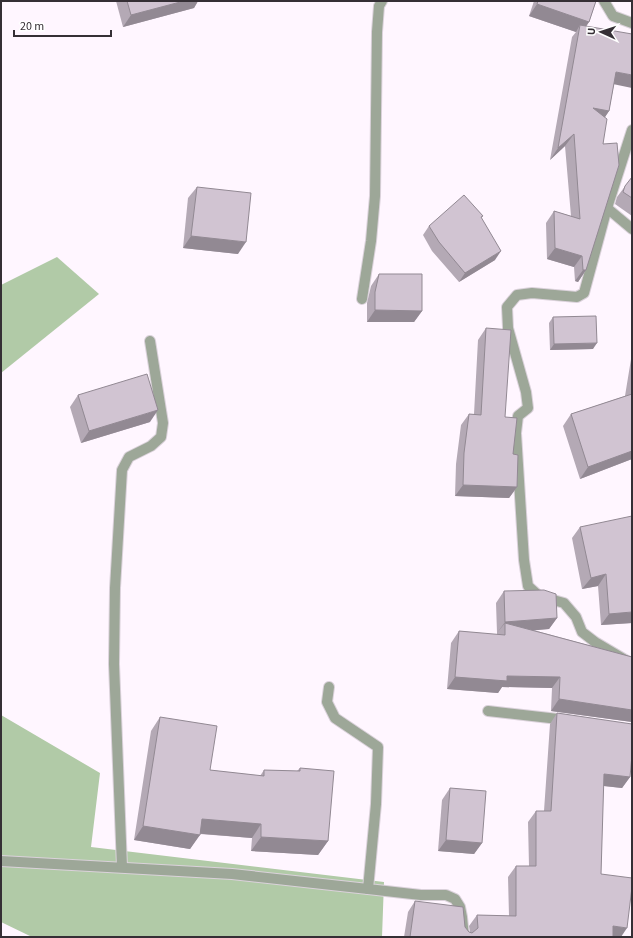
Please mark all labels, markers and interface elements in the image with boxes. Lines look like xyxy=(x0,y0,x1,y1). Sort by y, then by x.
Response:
scale bar xyxy=(14,12,111,38)
north arrow xyxy=(581,12,621,52)
text: 20 m xyxy=(20,18,44,35)
text: U xyxy=(584,27,599,36)

